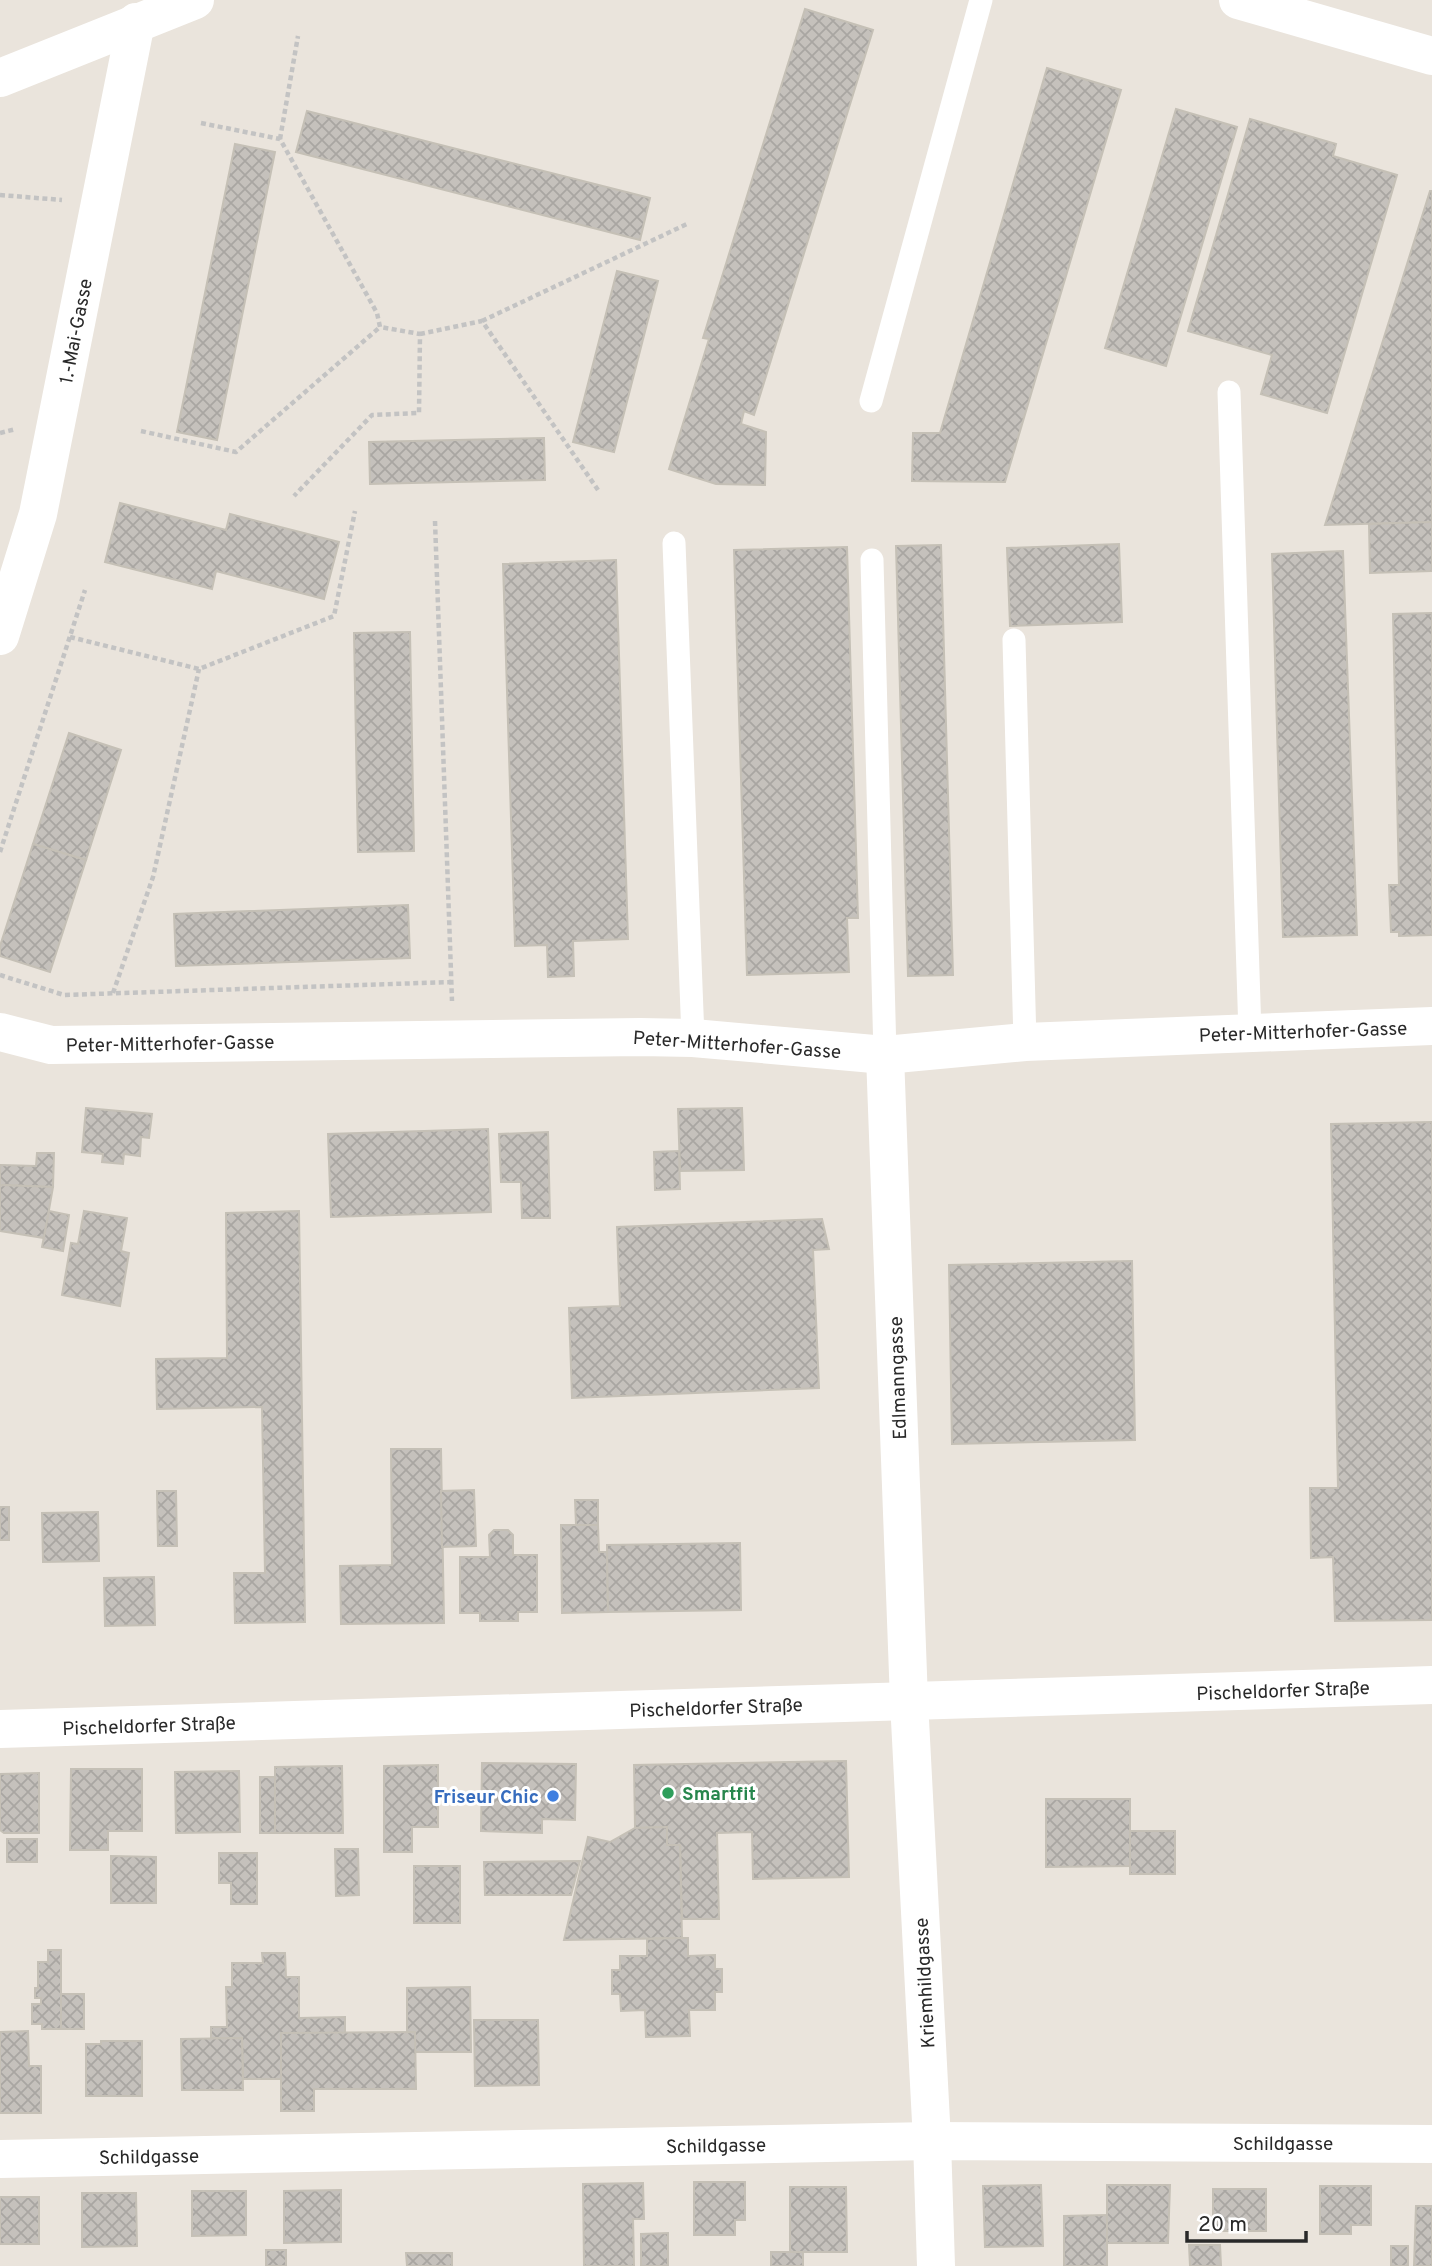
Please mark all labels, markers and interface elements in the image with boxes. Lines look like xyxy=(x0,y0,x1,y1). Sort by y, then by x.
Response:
street label: 1.-Mai-Gasse xyxy=(55,277,99,386)
street label: Peter-Mitterhofer-Gasse xyxy=(1198,1017,1408,1049)
street label: Peter-Mitterhofer-Gasse xyxy=(632,1027,842,1065)
street label: Peter-Mitterhofer-Gasse xyxy=(65,1031,275,1059)
street label: Edlmanngasse xyxy=(885,1316,913,1440)
street label: Pischeldorfer Straße xyxy=(1196,1677,1370,1707)
street label: Pischeldorfer Straße xyxy=(629,1694,803,1724)
street label: Pischeldorfer Straße xyxy=(62,1712,236,1742)
place label: Smartfit xyxy=(682,1783,756,1807)
marker: Smartfit xyxy=(660,1785,676,1801)
place label: Friseur Chic xyxy=(434,1786,539,1810)
marker: Friseur Chic xyxy=(545,1788,561,1804)
street label: Kriemhildgasse xyxy=(911,1917,941,2049)
street label: Schildgasse xyxy=(1233,2133,1333,2157)
street label: Schildgasse xyxy=(666,2134,766,2160)
street label: Schildgasse xyxy=(99,2145,199,2171)
scale bar xyxy=(1187,2200,1306,2244)
text: 20 m xyxy=(1198,2212,1247,2239)

